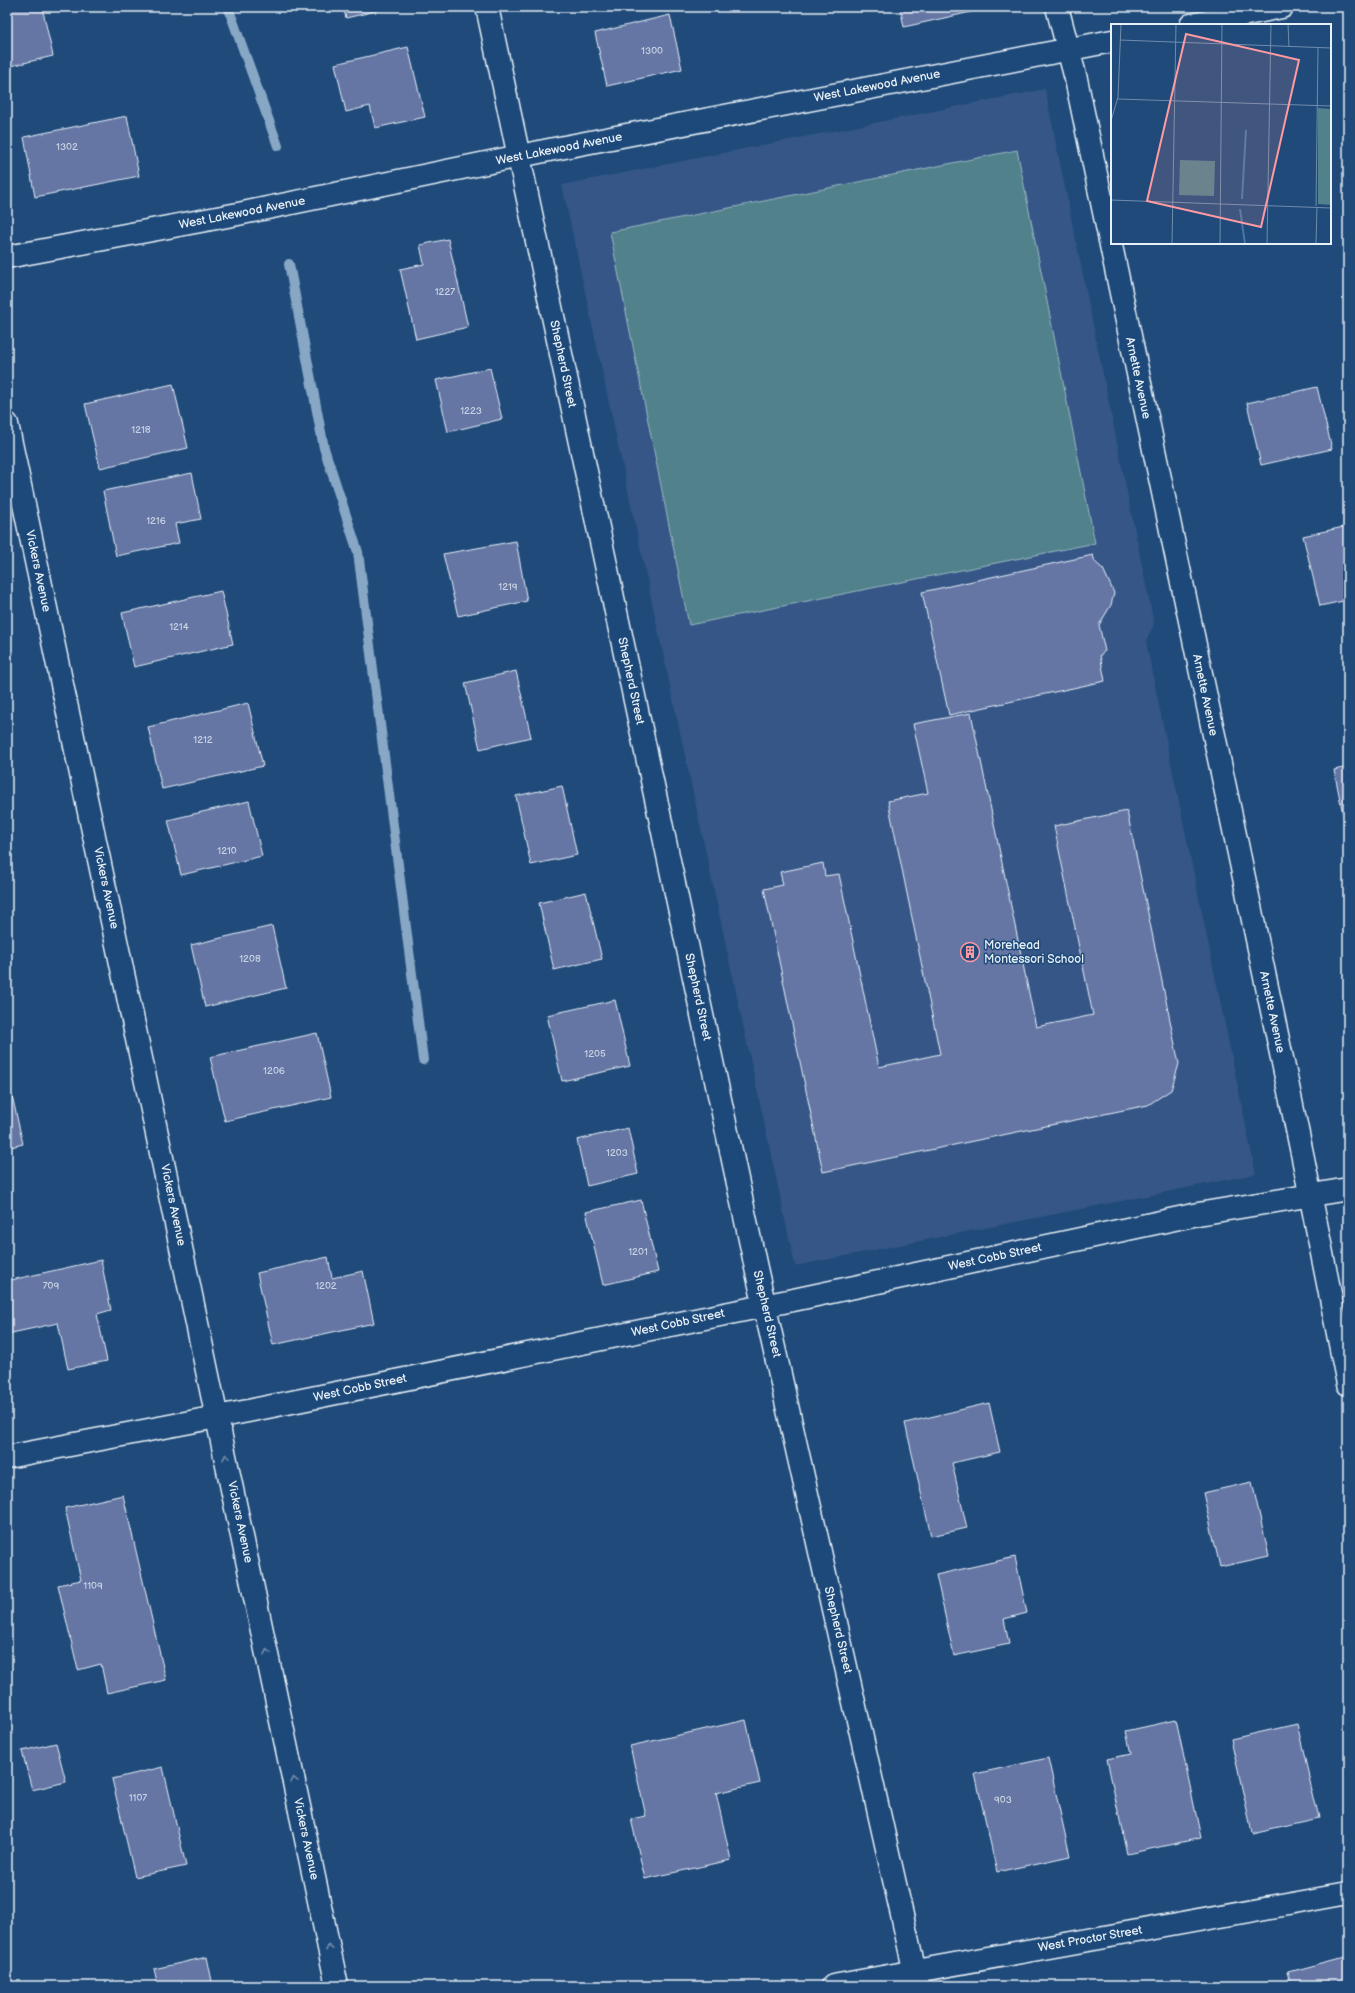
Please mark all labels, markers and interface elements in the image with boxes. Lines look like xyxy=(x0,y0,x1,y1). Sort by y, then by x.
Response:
inset map xyxy=(1111,24,1331,244)
house number: 1300 xyxy=(641,45,663,57)
street label: West Lakewood Avenue xyxy=(813,66,941,106)
street label: West Lakewood Avenue xyxy=(495,129,623,169)
house number: 1302 xyxy=(56,141,78,153)
street label: West Lakewood Avenue xyxy=(178,193,306,233)
house number: 1227 xyxy=(435,286,455,298)
street label: Shepherd Street xyxy=(546,319,580,409)
street label: Arnette Avenue xyxy=(1122,336,1154,420)
house number: 1223 xyxy=(460,405,482,417)
house number: 1218 xyxy=(131,424,151,436)
house number: 1216 xyxy=(146,515,166,527)
street label: Vickers Avenue xyxy=(22,529,54,613)
house number: 1219 xyxy=(498,581,518,593)
house number: 1214 xyxy=(169,621,189,633)
street label: Shepherd Street xyxy=(614,636,648,726)
street label: Arnette Avenue xyxy=(1189,653,1221,737)
house number: 1212 xyxy=(193,734,213,746)
house number: 1210 xyxy=(217,845,237,857)
street label: Vickers Avenue xyxy=(90,846,122,930)
place label: Morehead Montessori School xyxy=(984,938,1084,967)
building icon: Morehead Montessori School xyxy=(959,941,981,963)
street label: Shepherd Street xyxy=(681,952,715,1042)
house number: 1208 xyxy=(239,953,261,965)
street label: Arnette Avenue xyxy=(1256,970,1288,1054)
house number: 1205 xyxy=(584,1048,606,1060)
house number: 1206 xyxy=(263,1065,285,1077)
house number: 1203 xyxy=(606,1147,628,1159)
street label: Vickers Avenue xyxy=(157,1163,189,1247)
street label: West Cobb Street xyxy=(947,1240,1043,1274)
house number: 1201 xyxy=(628,1246,648,1258)
street label: Shepherd Street xyxy=(750,1269,784,1359)
house number: 709 xyxy=(43,1280,60,1292)
house number: 1202 xyxy=(315,1280,337,1292)
street label: West Cobb Street xyxy=(630,1306,726,1340)
street label: West Cobb Street xyxy=(312,1371,408,1405)
one-way arrow xyxy=(223,1453,231,1460)
street label: Vickers Avenue xyxy=(224,1480,256,1564)
house number: 1109 xyxy=(83,1580,103,1592)
street label: Shepherd Street xyxy=(821,1585,855,1675)
one-way arrow xyxy=(264,1649,272,1655)
one-way arrow xyxy=(290,1776,299,1783)
house number: 1107 xyxy=(129,1792,147,1804)
house number: 903 xyxy=(994,1794,1012,1806)
street label: Vickers Avenue xyxy=(290,1797,322,1881)
street label: West Proctor Street xyxy=(1037,1922,1144,1956)
one-way arrow xyxy=(326,1945,334,1951)

